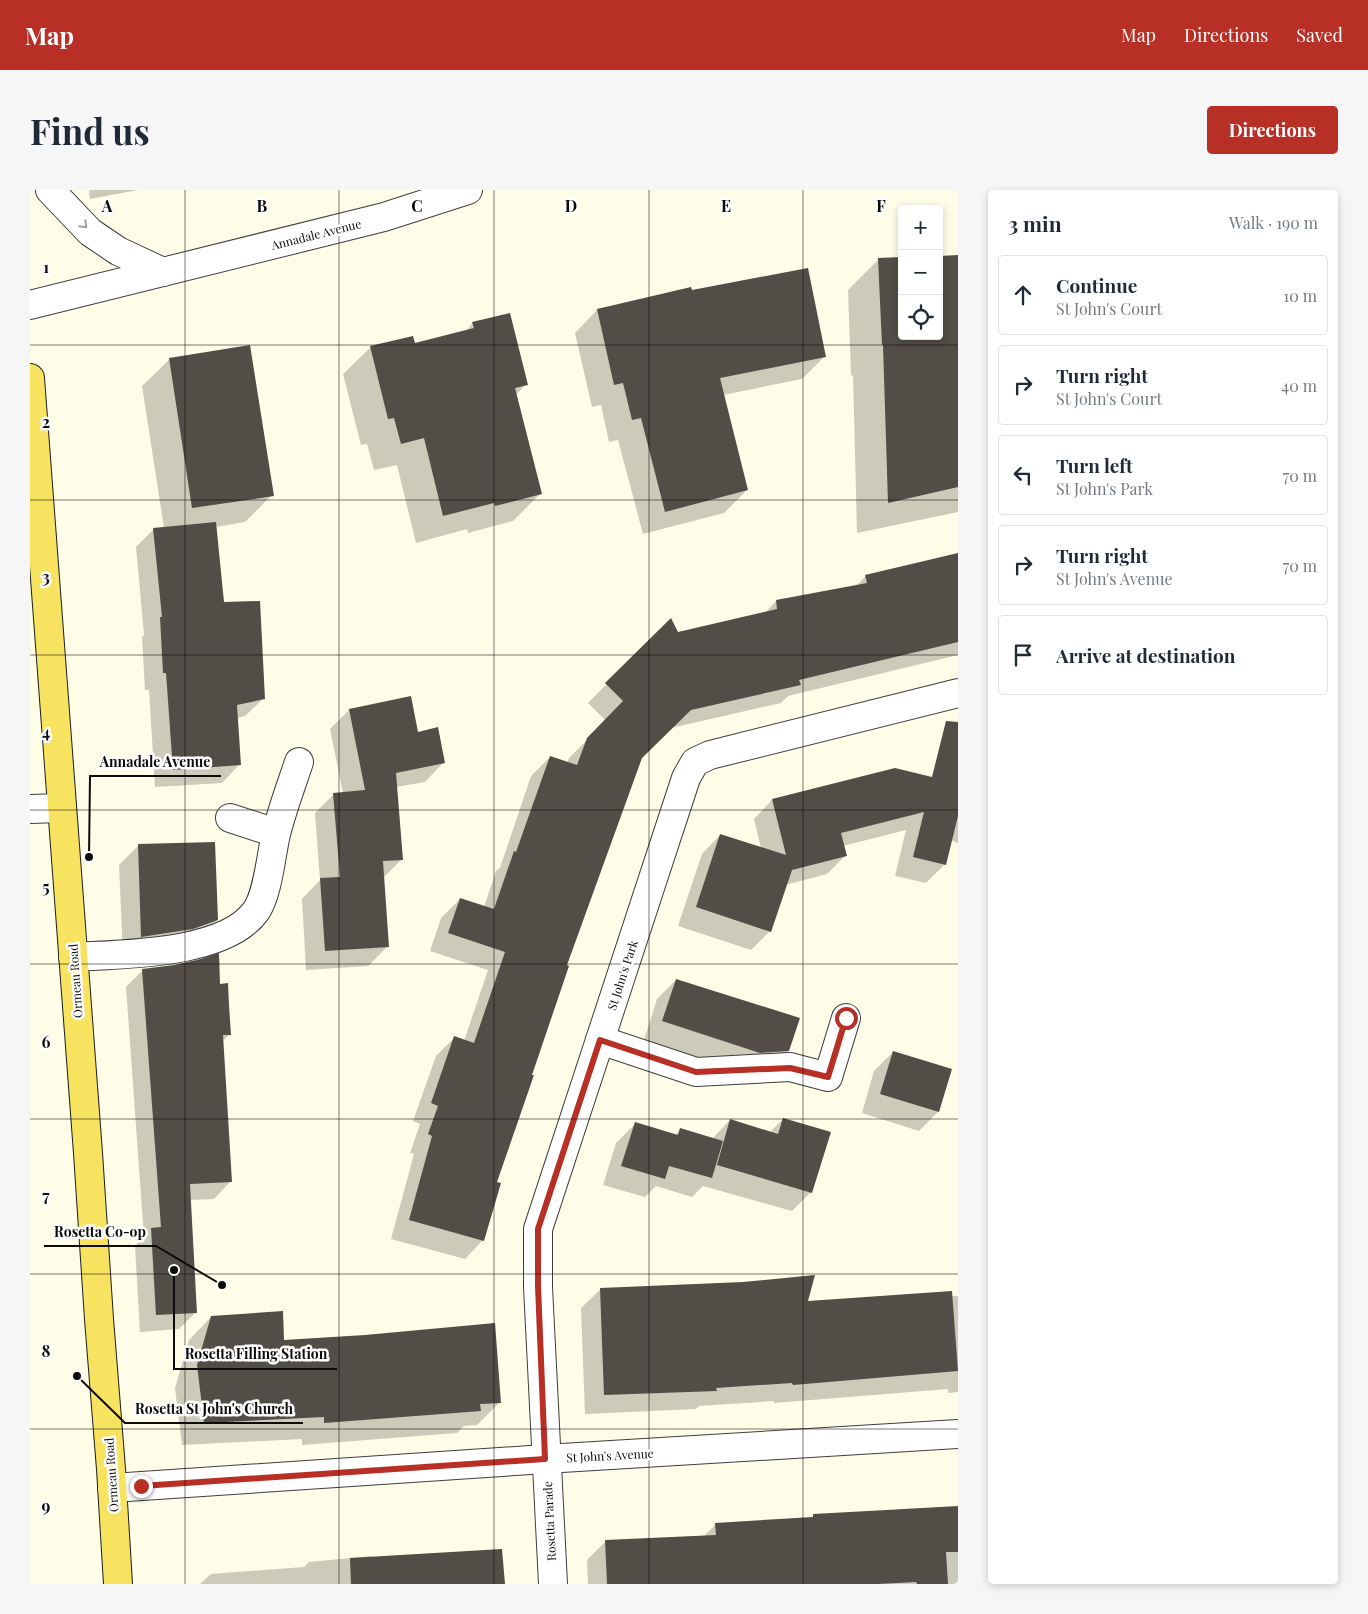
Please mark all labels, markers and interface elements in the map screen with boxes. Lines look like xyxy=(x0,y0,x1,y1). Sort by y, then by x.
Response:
text: Map xyxy=(25,19,74,51)
text: Map xyxy=(1121,23,1156,47)
text: Directions xyxy=(1184,23,1268,47)
text: Saved xyxy=(1296,23,1343,47)
button: Directions xyxy=(1207,106,1338,154)
text: Find us xyxy=(30,107,150,154)
text: A xyxy=(101,195,113,216)
text: B xyxy=(257,195,268,216)
text: C xyxy=(411,195,423,216)
text: D xyxy=(565,195,577,216)
text: E xyxy=(721,195,731,216)
text: F xyxy=(876,195,886,216)
map controls xyxy=(898,205,943,340)
button: + xyxy=(898,205,943,250)
text: 3 min xyxy=(1008,209,1062,237)
text: Walk · 190 m xyxy=(1229,212,1318,233)
street label: Annadale Avenue xyxy=(268,215,363,253)
one-way arrow xyxy=(78,220,87,229)
button: − xyxy=(898,250,943,295)
text: 1 xyxy=(43,256,49,277)
text: Continue xyxy=(1056,272,1137,298)
icon: ahead xyxy=(1009,281,1037,309)
text: 10 m xyxy=(1283,285,1317,306)
button: locate xyxy=(898,295,943,340)
text: St John's Court xyxy=(1056,298,1162,319)
text: Turn right xyxy=(1056,362,1148,388)
icon: right xyxy=(1009,371,1037,399)
text: 40 m xyxy=(1281,375,1317,396)
text: St John's Court xyxy=(1056,388,1162,409)
text: 2 xyxy=(42,411,50,432)
text: Turn left xyxy=(1056,452,1133,478)
icon: left xyxy=(1009,461,1037,489)
text: 70 m xyxy=(1283,465,1317,486)
text: St John's Park xyxy=(1056,478,1153,499)
text: Turn right xyxy=(1056,542,1148,568)
icon: right xyxy=(1009,551,1037,579)
text: 70 m xyxy=(1283,555,1317,576)
text: 3 xyxy=(42,566,50,587)
text: St John's Avenue xyxy=(1056,568,1173,589)
icon: arrive xyxy=(1009,641,1037,669)
text: Arrive at destination xyxy=(1056,642,1236,668)
text: 4 xyxy=(42,721,50,742)
callout: Annadale Avenue xyxy=(90,747,221,776)
text: Annadale Avenue xyxy=(99,752,210,771)
text: 5 xyxy=(42,876,50,897)
street label: St John's Park xyxy=(603,938,641,1012)
street label: Ormeau Road xyxy=(64,943,86,1019)
route start xyxy=(835,1007,858,1030)
text: 6 xyxy=(42,1031,51,1052)
text: 7 xyxy=(42,1185,50,1206)
callout: Rosetta Co-op xyxy=(44,1217,156,1246)
text: Rosetta Co-op xyxy=(54,1222,146,1241)
text: 8 xyxy=(42,1340,51,1361)
callout: Rosetta Filling Station xyxy=(174,1340,337,1369)
text: Rosetta Filling Station xyxy=(185,1344,328,1363)
callout: Rosetta St John's Church xyxy=(125,1394,303,1423)
text: Rosetta St John's Church xyxy=(135,1399,293,1418)
street label: Ormeau Road xyxy=(100,1437,122,1513)
street label: St John's Avenue xyxy=(566,1445,654,1465)
route end xyxy=(130,1475,153,1498)
street label: Rosetta Parade xyxy=(539,1481,559,1561)
text: 9 xyxy=(42,1495,51,1516)

